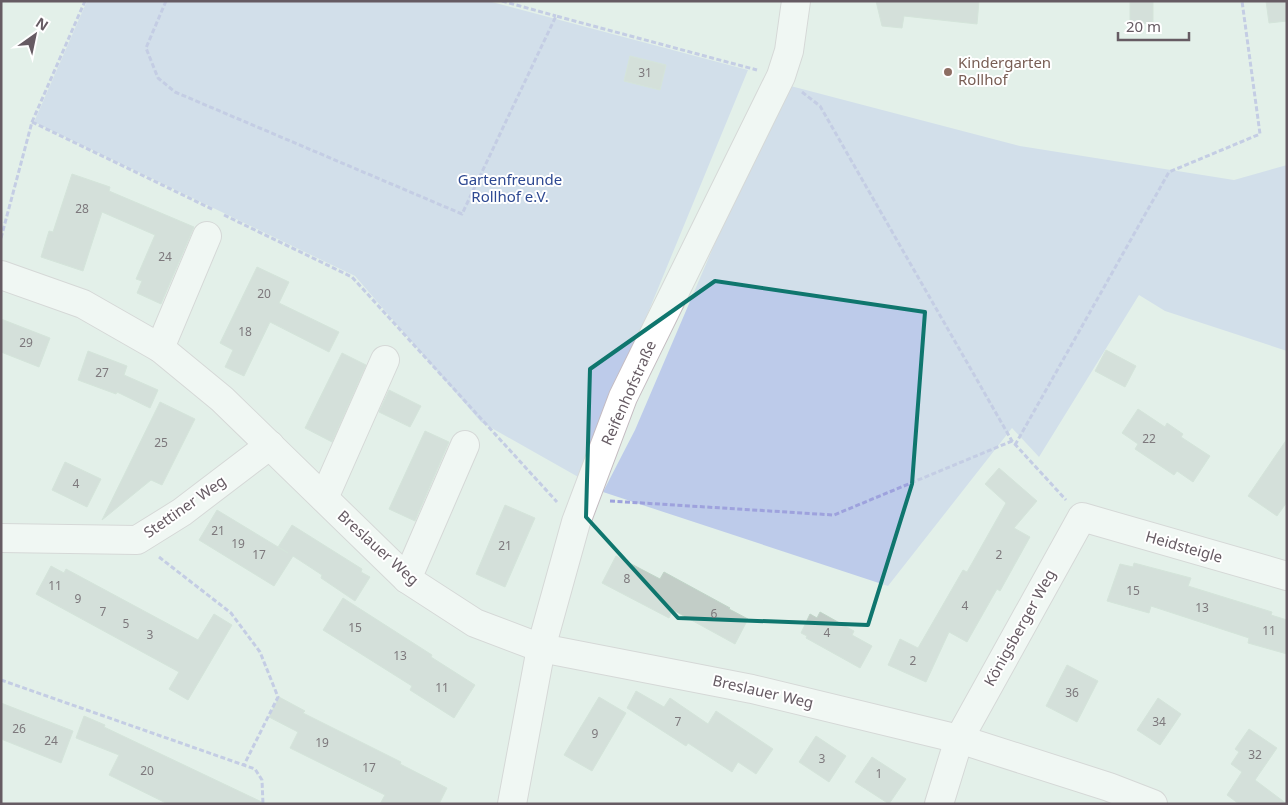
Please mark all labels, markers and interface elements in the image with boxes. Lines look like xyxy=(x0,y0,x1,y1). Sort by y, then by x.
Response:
north arrow xyxy=(10,10,60,60)
scale bar xyxy=(1118,10,1189,42)
text: N xyxy=(32,13,52,35)
text: 20 m xyxy=(1126,16,1161,36)
place label: Kindergarten Rollhof xyxy=(958,52,1051,89)
house number: 31 xyxy=(638,64,652,81)
marker: Kindergarten Rollhof xyxy=(942,66,954,78)
park label: Gartenfreunde Rollhof e.V. xyxy=(458,169,562,206)
house number: 28 xyxy=(75,200,89,217)
house number: 24 xyxy=(158,248,172,265)
house number: 20 xyxy=(257,285,271,302)
house number: 18 xyxy=(238,323,252,340)
house number: 29 xyxy=(19,334,33,351)
street label: Reifenhofstraße xyxy=(596,337,660,448)
house number: 27 xyxy=(95,364,109,381)
house number: 22 xyxy=(1142,430,1156,447)
house number: 25 xyxy=(154,434,168,451)
street label: Stettiner Weg xyxy=(139,470,229,542)
house number: 4 xyxy=(73,475,80,492)
street label: Breslauer Weg xyxy=(334,505,424,589)
house number: 21 xyxy=(211,522,225,539)
street label: Heidsteigle xyxy=(1143,526,1225,567)
house number: 19 xyxy=(231,535,245,552)
house number: 21 xyxy=(498,537,512,554)
house number: 17 xyxy=(252,546,266,563)
house number: 2 xyxy=(996,546,1003,563)
street label: Königsberger Weg xyxy=(979,565,1060,690)
house number: 8 xyxy=(624,570,631,587)
house number: 11 xyxy=(48,577,62,594)
house number: 15 xyxy=(1126,582,1140,599)
house number: 9 xyxy=(75,590,82,607)
house number: 4 xyxy=(962,597,969,614)
house number: 13 xyxy=(1195,599,1209,616)
house number: 7 xyxy=(100,603,107,620)
house number: 6 xyxy=(711,605,718,622)
house number: 5 xyxy=(123,615,130,632)
house number: 15 xyxy=(348,619,362,636)
house number: 11 xyxy=(1262,622,1276,639)
house number: 4 xyxy=(824,624,831,641)
house number: 3 xyxy=(147,626,154,643)
house number: 13 xyxy=(393,647,407,664)
house number: 2 xyxy=(910,652,917,669)
street label: Breslauer Weg xyxy=(711,670,816,712)
house number: 11 xyxy=(435,679,449,696)
house number: 36 xyxy=(1065,684,1079,701)
house number: 7 xyxy=(675,713,682,730)
house number: 34 xyxy=(1152,713,1166,730)
house number: 26 xyxy=(12,720,26,737)
house number: 9 xyxy=(592,725,599,742)
house number: 24 xyxy=(44,732,58,749)
house number: 19 xyxy=(315,734,329,751)
house number: 32 xyxy=(1248,746,1262,763)
house number: 3 xyxy=(819,750,826,767)
house number: 17 xyxy=(362,759,376,776)
house number: 20 xyxy=(140,762,154,779)
house number: 1 xyxy=(876,765,882,782)

